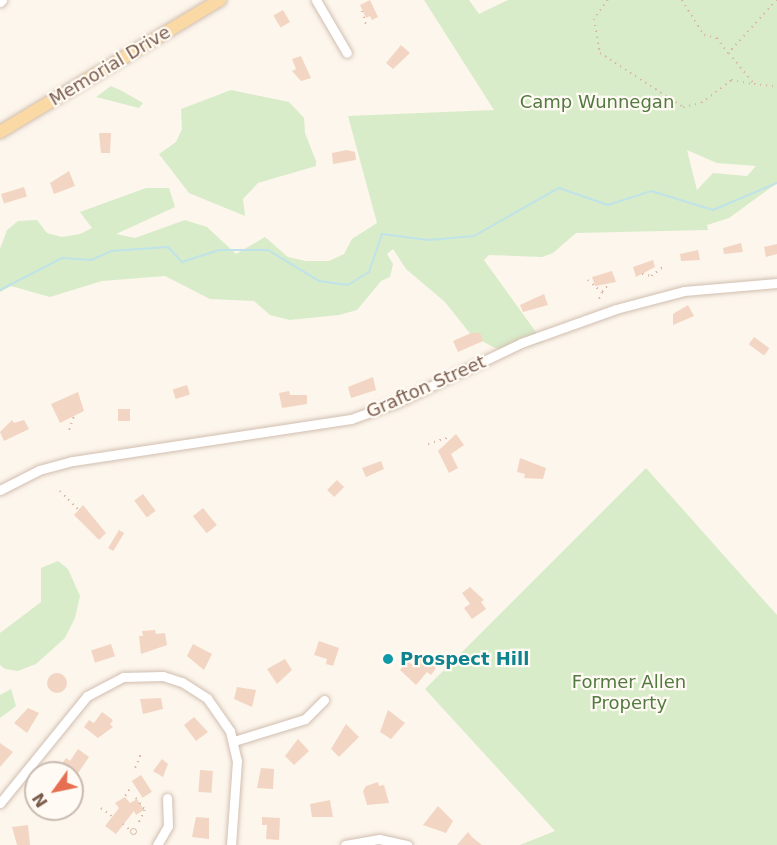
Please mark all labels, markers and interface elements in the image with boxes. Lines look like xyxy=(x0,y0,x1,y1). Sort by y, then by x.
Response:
street label: Memorial Drive xyxy=(46,21,174,111)
park label: Camp Wunnegan xyxy=(520,91,674,113)
street label: Grafton Street xyxy=(363,351,489,423)
place label: Prospect Hill xyxy=(400,648,529,670)
marker: Prospect Hill xyxy=(381,652,395,666)
park label: Former Allen Property xyxy=(572,672,686,714)
north arrow xyxy=(24,761,84,821)
text: N xyxy=(29,789,52,811)

